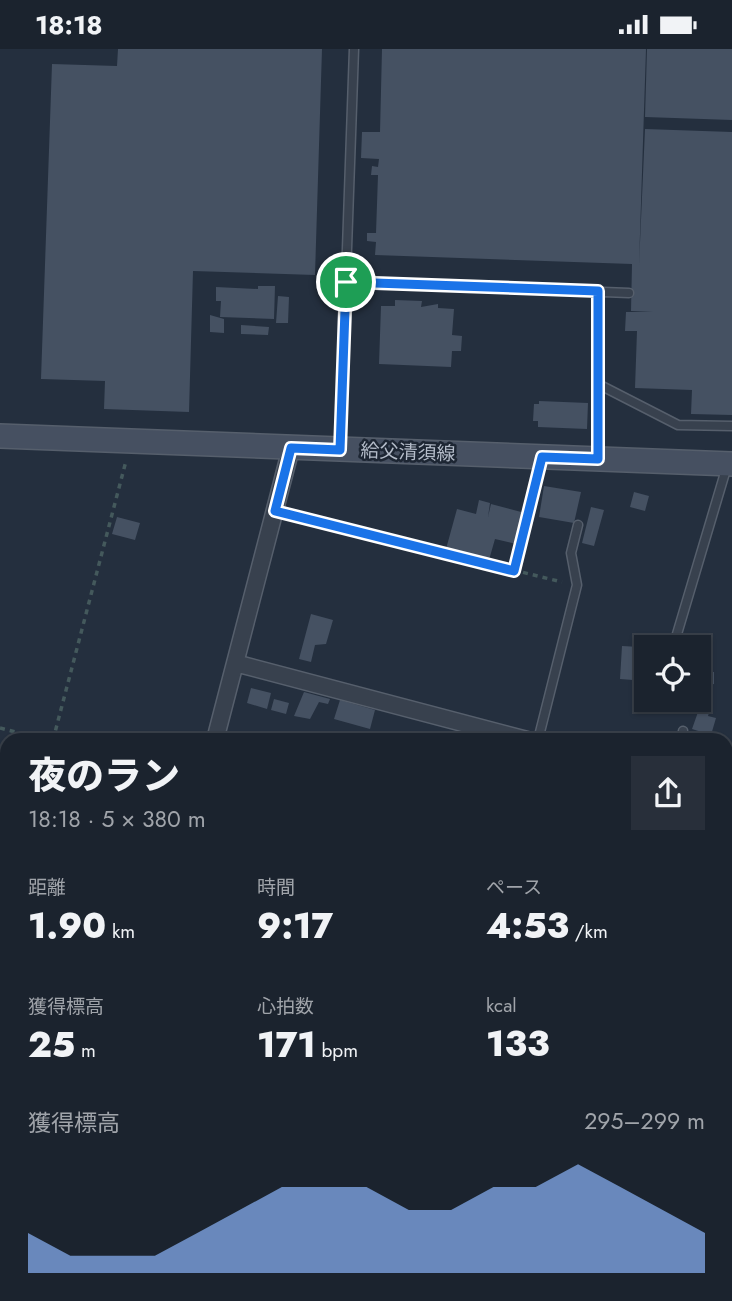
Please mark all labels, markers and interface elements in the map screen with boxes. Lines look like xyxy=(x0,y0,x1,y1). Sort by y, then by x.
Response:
text: 18:18 xyxy=(35,6,102,44)
pin xyxy=(316,252,376,312)
icon: arrive xyxy=(327,263,365,301)
street label: 給父清須線 xyxy=(360,437,456,467)
map controls xyxy=(634,635,711,712)
button: locate xyxy=(634,635,711,712)
text: 夜のラン xyxy=(28,748,180,803)
button: share xyxy=(631,756,705,830)
text: 18:18 · 5 × 380 m xyxy=(28,802,206,836)
text: 距離 xyxy=(28,874,66,901)
text: 時間 xyxy=(257,874,295,901)
text: ペース xyxy=(486,874,542,901)
text: 1.90 xyxy=(28,901,106,951)
text: 9:17 xyxy=(257,901,333,951)
text: 4:53 xyxy=(486,901,569,951)
text: km xyxy=(106,918,135,945)
text: /km xyxy=(569,918,608,945)
text: kcal xyxy=(486,992,517,1019)
text: 獲得標高 xyxy=(28,993,104,1020)
text: 心拍数 xyxy=(257,993,314,1020)
text: 133 xyxy=(486,1019,549,1069)
text: 25 xyxy=(28,1020,75,1070)
text: 171 xyxy=(257,1020,316,1070)
text: m xyxy=(75,1037,96,1064)
text: bpm xyxy=(316,1037,358,1064)
text: 295–299 m xyxy=(584,1104,705,1138)
text: 獲得標高 xyxy=(28,1106,120,1140)

